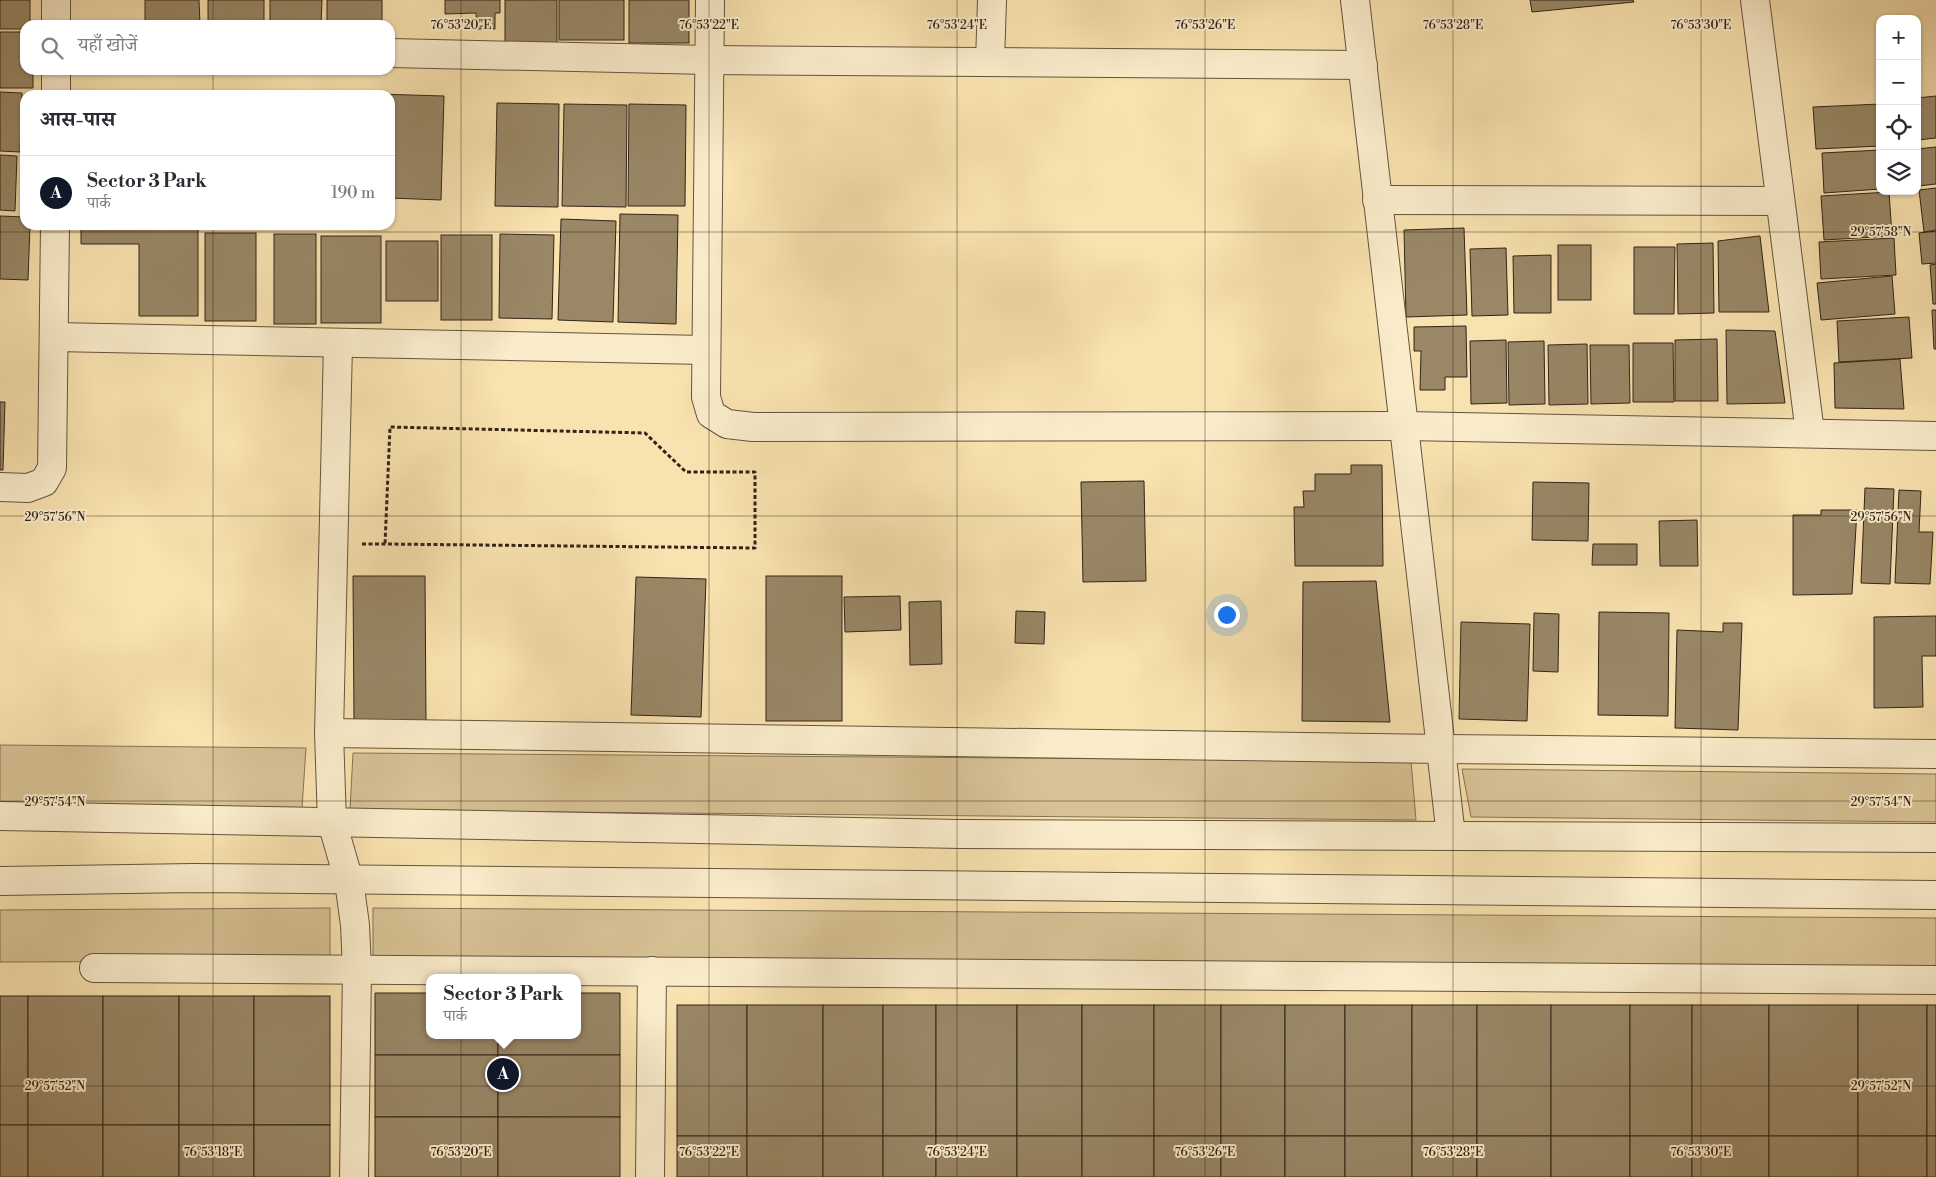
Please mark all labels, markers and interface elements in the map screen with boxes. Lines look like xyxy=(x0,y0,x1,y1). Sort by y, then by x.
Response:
map controls xyxy=(1876,15,1921,195)
button: + xyxy=(1876,15,1921,60)
text: 76°53'20"E xyxy=(430,18,492,33)
text: 76°53'22"E xyxy=(679,18,739,33)
text: 76°53'24"E xyxy=(927,18,987,33)
text: 76°53'26"E xyxy=(1175,18,1235,33)
text: 76°53'28"E xyxy=(1423,18,1483,33)
text: 76°53'30"E xyxy=(1671,18,1731,33)
search box xyxy=(20,20,395,75)
text: यहाँ खोजें xyxy=(78,33,138,57)
icon: search xyxy=(38,34,66,62)
button: − xyxy=(1876,60,1921,105)
button: locate xyxy=(1876,105,1921,150)
text: आस-पास xyxy=(40,107,115,133)
button: layers xyxy=(1876,150,1921,195)
text: Sector 3 Park xyxy=(87,169,207,193)
text: A xyxy=(50,183,62,203)
text: 190 m xyxy=(331,183,375,203)
text: पार्क xyxy=(87,193,111,213)
text: 29°57'58"N xyxy=(1850,225,1912,240)
text: 29°57'56"N xyxy=(25,510,86,525)
text: 29°57'56"N xyxy=(1851,510,1912,525)
your location xyxy=(1214,602,1240,628)
text: 29°57'54"N xyxy=(24,795,86,810)
text: 29°57'54"N xyxy=(1850,795,1912,810)
popup xyxy=(426,974,581,1039)
text: Sector 3 Park xyxy=(444,982,563,1006)
text: पार्क xyxy=(444,1006,467,1026)
pin: A xyxy=(487,1055,519,1093)
text: 29°57'52"N xyxy=(25,1079,85,1094)
text: 29°57'52"N xyxy=(1851,1079,1911,1094)
text: 76°53'18"E xyxy=(184,1145,242,1160)
text: 76°53'20"E xyxy=(430,1145,492,1160)
text: 76°53'22"E xyxy=(679,1145,739,1160)
text: 76°53'24"E xyxy=(927,1145,987,1160)
text: 76°53'26"E xyxy=(1175,1145,1235,1160)
text: 76°53'28"E xyxy=(1423,1145,1483,1160)
text: 76°53'30"E xyxy=(1671,1145,1731,1160)

